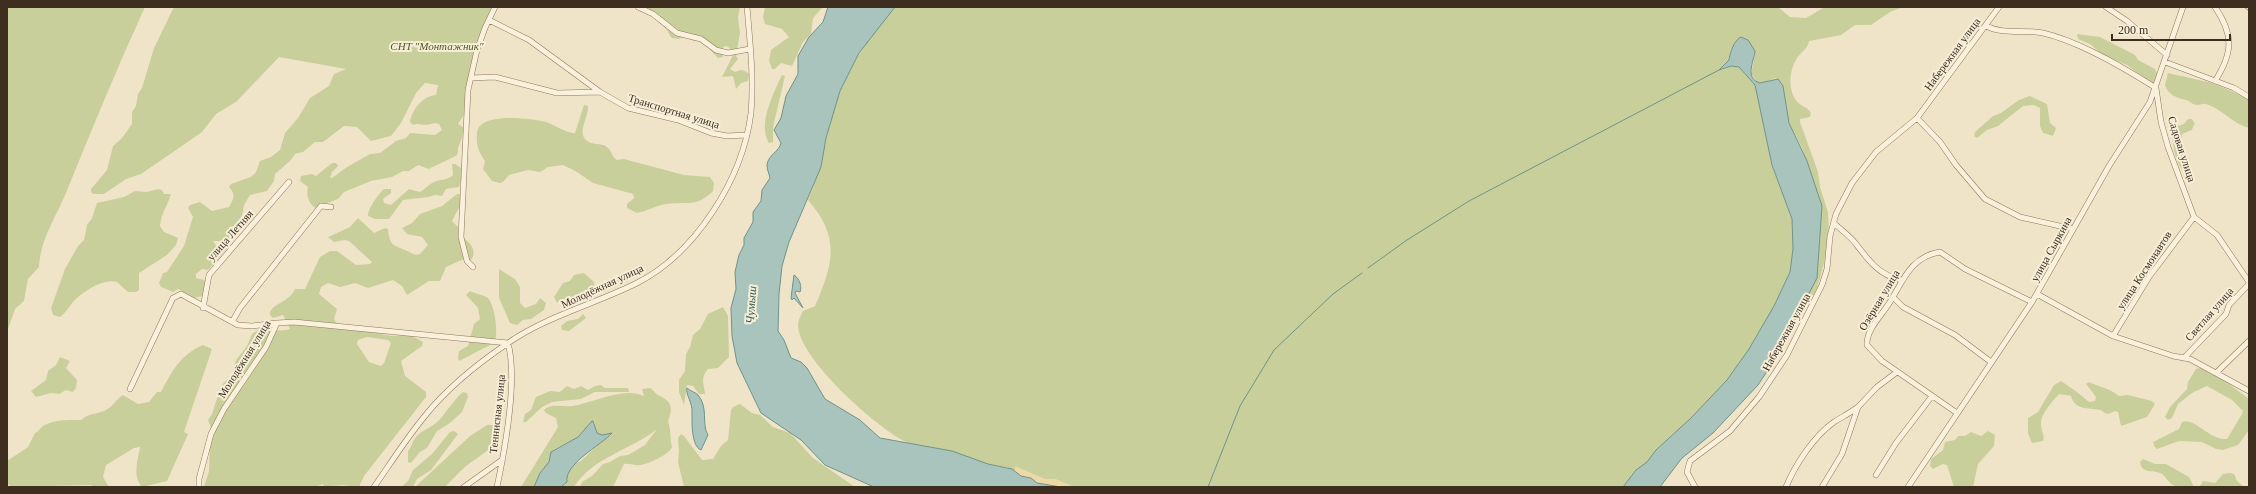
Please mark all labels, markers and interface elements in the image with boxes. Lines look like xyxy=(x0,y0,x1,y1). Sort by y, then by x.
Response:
street label: Набережная улица xyxy=(1922,15,1982,93)
scale bar xyxy=(2112,16,2230,42)
text: 200 m xyxy=(2118,23,2149,37)
park label: СНТ "Монтажник" xyxy=(390,40,484,52)
street label: Транспортная улица xyxy=(627,91,721,131)
street label: Садовая улица xyxy=(2166,115,2198,183)
street label: улица Летняя xyxy=(205,207,255,263)
street label: улица Сыркина xyxy=(2028,214,2074,283)
street label: улица Космонавтов xyxy=(2114,229,2174,311)
street label: Молодёжная улица xyxy=(559,262,645,310)
street label: Озёрная улица xyxy=(1856,267,1902,332)
water label: Чумыш xyxy=(743,285,759,325)
street label: Светлая улица xyxy=(2182,285,2236,343)
street label: Набережная улица xyxy=(1760,291,1812,373)
street label: Молодёжная улица xyxy=(215,318,273,400)
street label: Теннисная улица xyxy=(487,374,507,454)

